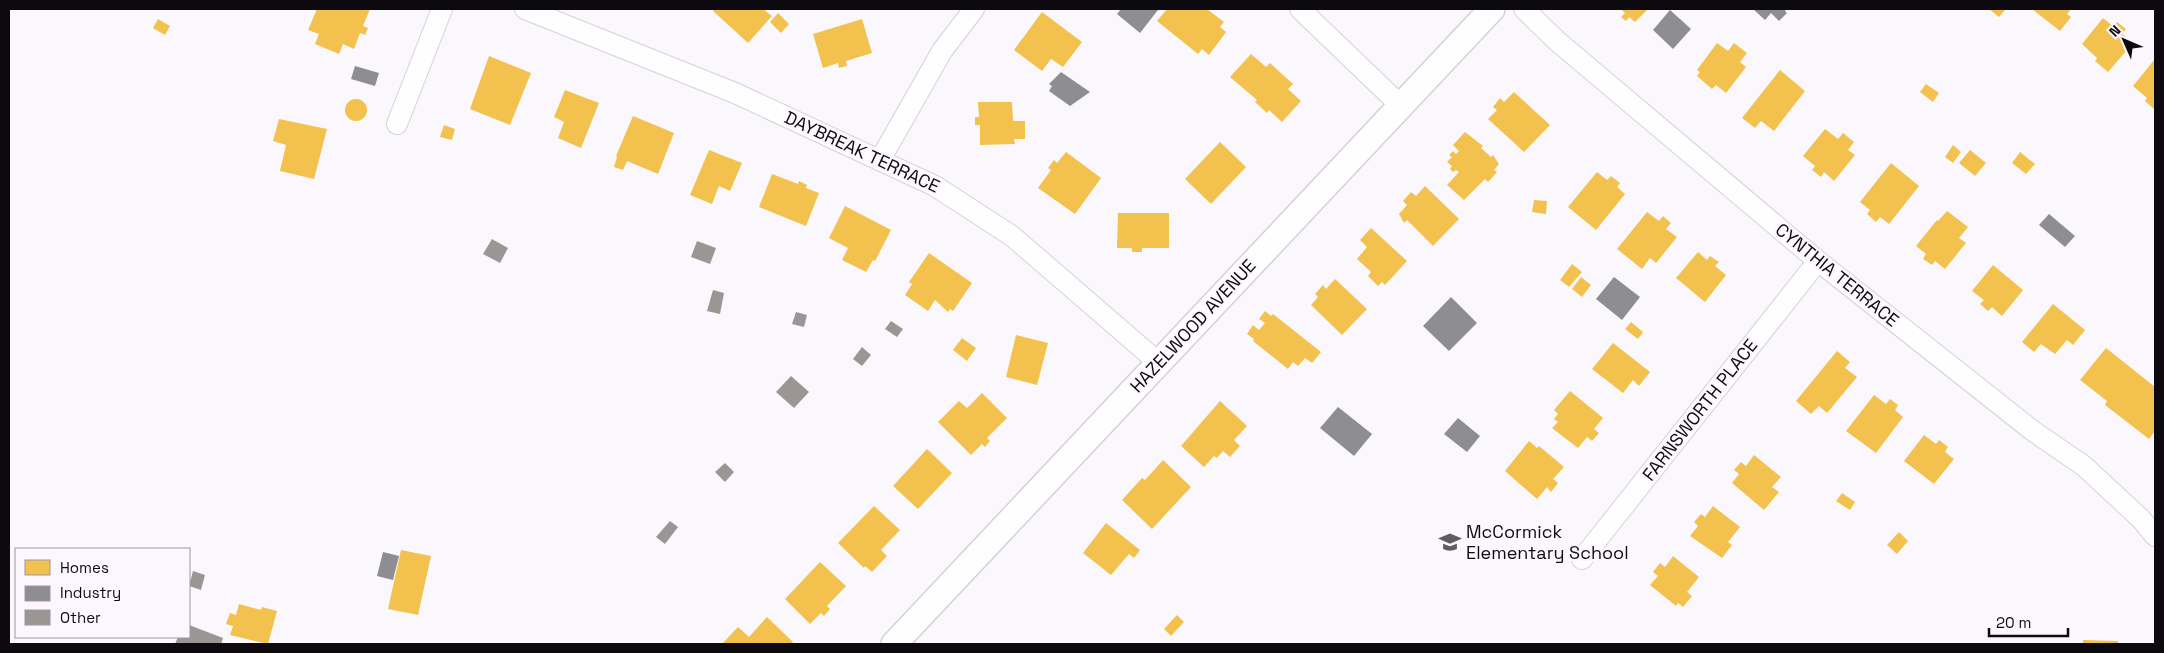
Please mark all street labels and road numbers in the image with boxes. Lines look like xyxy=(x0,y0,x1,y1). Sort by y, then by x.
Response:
street label: DAYBREAK TERRACE xyxy=(781,105,944,198)
street label: CYNTHIA TERRACE xyxy=(1771,218,1904,332)
street label: HAZELWOOD AVENUE xyxy=(1125,254,1260,397)
street label: FARNSWORTH PLACE xyxy=(1637,334,1762,485)

